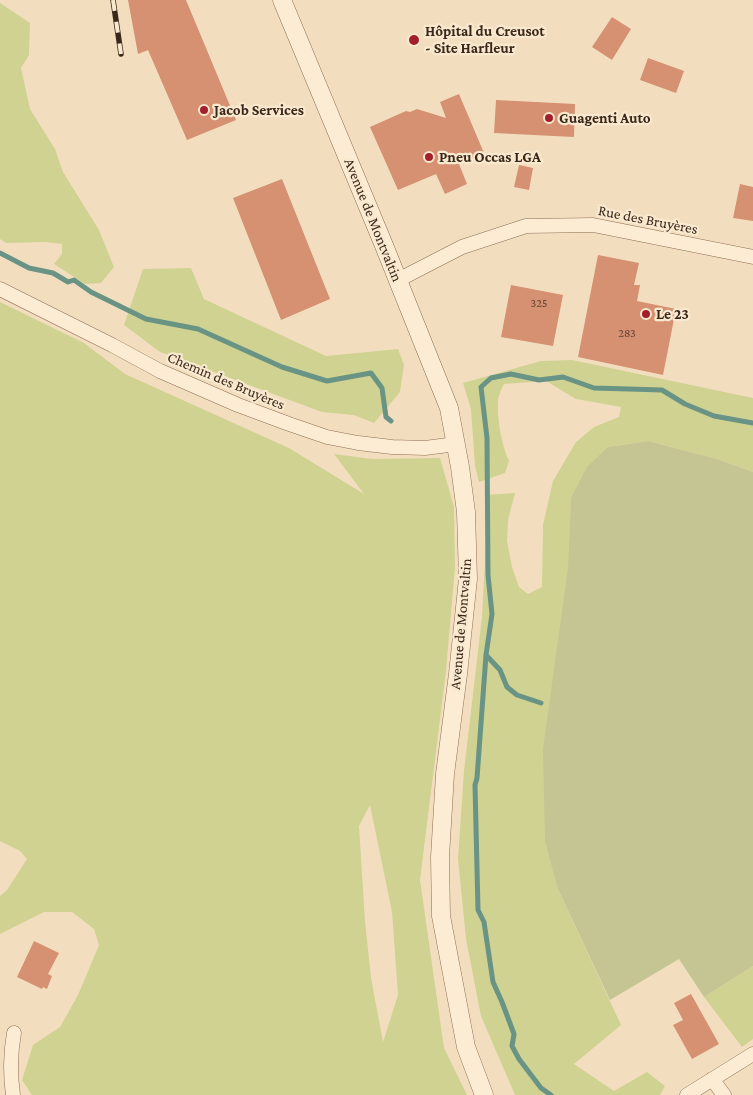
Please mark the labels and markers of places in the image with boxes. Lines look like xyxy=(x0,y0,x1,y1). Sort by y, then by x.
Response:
place label: Hôpital du Creusot - Site Harfleur xyxy=(425,22,545,57)
marker: Hôpital du Creusot - Site Harfleur xyxy=(407,33,421,47)
place label: Jacob Services xyxy=(214,101,304,119)
marker: Jacob Services xyxy=(198,104,210,116)
place label: Guagenti Auto xyxy=(559,109,651,127)
marker: Guagenti Auto xyxy=(543,112,555,124)
place label: Pneu Occas LGA xyxy=(439,148,541,166)
marker: Pneu Occas LGA xyxy=(423,151,435,163)
place label: Le 23 xyxy=(656,305,689,323)
marker: Le 23 xyxy=(640,308,652,320)

